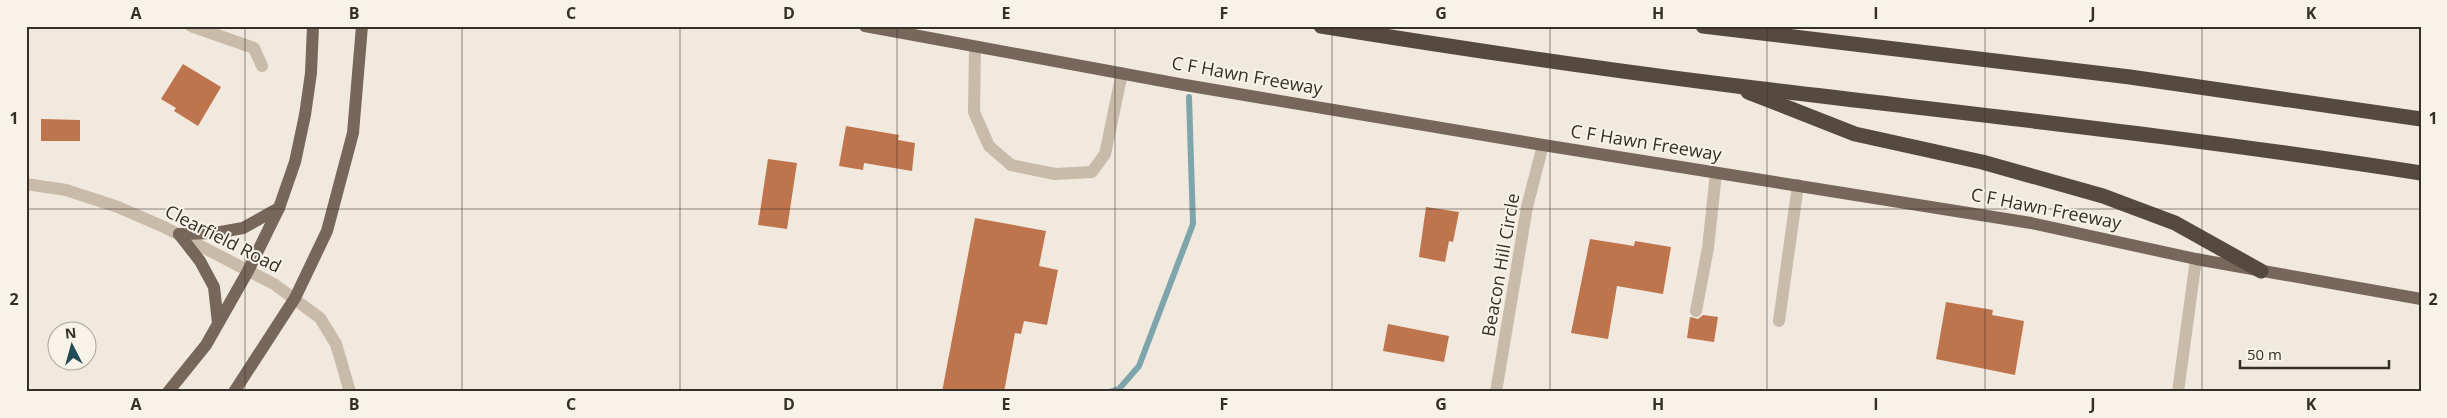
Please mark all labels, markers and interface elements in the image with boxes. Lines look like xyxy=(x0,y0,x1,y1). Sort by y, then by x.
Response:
text: A xyxy=(130,2,142,24)
text: B xyxy=(349,2,359,24)
text: C xyxy=(566,2,576,24)
text: D xyxy=(783,2,795,24)
text: E xyxy=(1002,2,1011,24)
text: F xyxy=(1220,2,1228,24)
text: G xyxy=(1435,2,1447,24)
text: H xyxy=(1652,2,1664,24)
text: I xyxy=(1873,2,1879,24)
text: J xyxy=(2088,2,2096,24)
text: K xyxy=(2306,2,2317,24)
street label: C F Hawn Freeway xyxy=(1170,50,1325,100)
text: 1 xyxy=(9,107,19,129)
text: 1 xyxy=(2428,107,2438,129)
street label: C F Hawn Freeway xyxy=(1569,118,1724,166)
street label: C F Hawn Freeway xyxy=(1969,182,2124,235)
street label: Beacon Hill Circle xyxy=(1476,191,1524,338)
street label: Clearfield Road xyxy=(161,199,286,278)
text: 2 xyxy=(9,288,19,310)
text: 2 xyxy=(2428,288,2438,310)
north arrow xyxy=(48,320,98,370)
text: N xyxy=(64,323,77,343)
scale bar xyxy=(2240,338,2388,370)
text: 50 m xyxy=(2247,344,2282,364)
text: A xyxy=(130,393,142,415)
text: B xyxy=(349,393,359,415)
text: C xyxy=(566,393,576,415)
text: D xyxy=(783,393,795,415)
text: E xyxy=(1002,393,1011,415)
text: F xyxy=(1220,393,1228,415)
text: G xyxy=(1435,393,1447,415)
text: H xyxy=(1652,393,1664,415)
text: I xyxy=(1873,393,1879,415)
text: J xyxy=(2088,393,2096,415)
text: K xyxy=(2306,393,2317,415)

